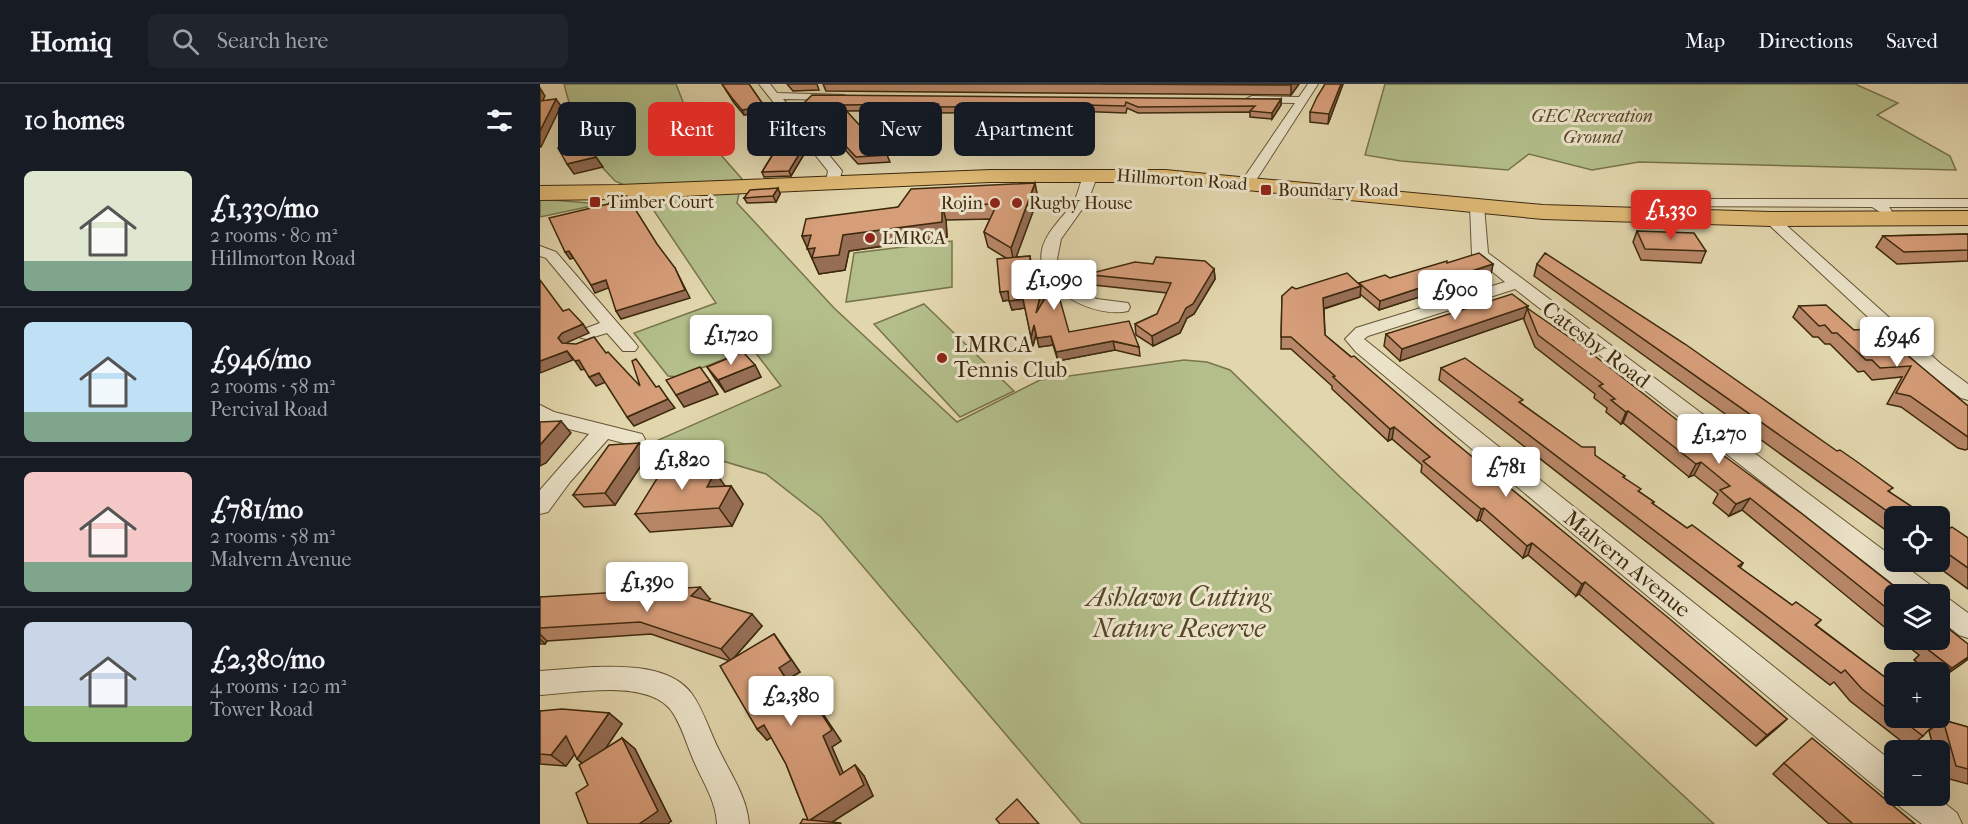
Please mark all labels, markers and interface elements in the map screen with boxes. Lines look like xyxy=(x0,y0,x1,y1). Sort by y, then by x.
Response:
search box xyxy=(148,14,568,68)
text: Homiq xyxy=(30,25,112,58)
icon: search xyxy=(169,25,202,58)
text: Search here xyxy=(217,28,328,54)
text: Map xyxy=(1685,29,1725,53)
text: Directions xyxy=(1758,29,1853,53)
text: Saved xyxy=(1886,29,1938,53)
chip: Buy xyxy=(558,102,636,156)
chip: Rent xyxy=(648,102,735,156)
chip: Filters xyxy=(747,102,847,156)
chip: New xyxy=(859,102,942,156)
chip: Apartment xyxy=(954,102,1095,156)
icon: filters xyxy=(483,104,516,137)
text: 10 homes xyxy=(24,105,125,136)
park label: GEC Recreation Ground xyxy=(1531,106,1653,148)
street label: Hillmorton Road xyxy=(1116,165,1248,195)
place label: Boundary Road xyxy=(1278,180,1399,201)
marker: Boundary Road xyxy=(1259,183,1273,197)
pin: £1,330 xyxy=(1622,190,1720,241)
place label: Timber Court xyxy=(607,192,715,213)
text: £1,330/mo xyxy=(210,193,319,224)
place label: Rojin xyxy=(941,193,984,214)
place label: Rugby House xyxy=(1029,193,1133,214)
icon: home xyxy=(72,195,144,267)
marker: Timber Court xyxy=(588,195,602,209)
marker: Rojin xyxy=(988,196,1002,210)
marker: Rugby House xyxy=(1010,196,1024,210)
text: £1,330 xyxy=(1645,198,1697,221)
text: 2 rooms · 80 m² xyxy=(210,224,337,247)
place label: LMRCA xyxy=(882,228,946,249)
marker: LMRCA xyxy=(863,231,877,245)
text: Hillmorton Road xyxy=(210,247,356,270)
pin: £1,090 xyxy=(1005,260,1103,311)
text: £1,090 xyxy=(1025,268,1083,291)
pin: £900 xyxy=(1419,270,1491,321)
text: £900 xyxy=(1432,278,1478,301)
street label: Catesby Road xyxy=(1537,296,1656,395)
pin: £1,720 xyxy=(682,315,780,366)
pin: £946 xyxy=(1861,317,1933,368)
text: £1,720 xyxy=(704,323,758,346)
text: £946 xyxy=(1874,325,1920,348)
place label: LMRCA Tennis Club xyxy=(954,332,1067,383)
text: £946/mo xyxy=(210,344,311,375)
icon: home xyxy=(72,346,144,418)
marker: LMRCA Tennis Club xyxy=(935,351,949,365)
text: 2 rooms · 58 m² xyxy=(210,375,335,398)
text: Percival Road xyxy=(210,398,328,421)
pin: £1,270 xyxy=(1670,414,1768,465)
text: £1,270 xyxy=(1691,422,1747,445)
pin: £1,820 xyxy=(633,440,731,491)
pin: £781 xyxy=(1470,447,1542,498)
text: £1,820 xyxy=(654,448,710,471)
text: £781 xyxy=(1486,455,1526,478)
text: £781/mo xyxy=(210,494,303,525)
icon: home xyxy=(72,496,144,568)
street label: Malvern Avenue xyxy=(1558,505,1696,623)
map controls xyxy=(1884,506,1950,806)
button: locate xyxy=(1884,506,1950,572)
text: 2 rooms · 58 m² xyxy=(210,525,335,548)
text: Malvern Avenue xyxy=(210,548,351,571)
pin: £1,390 xyxy=(598,562,696,613)
text: £1,390 xyxy=(620,570,674,593)
park label: Ashlawn Cutting Nature Reserve xyxy=(1084,581,1273,644)
button: layers xyxy=(1884,584,1950,650)
text: £2,380/mo xyxy=(210,644,325,675)
icon: home xyxy=(72,646,144,718)
button: + xyxy=(1884,662,1950,728)
text: 4 rooms · 120 m² xyxy=(210,675,346,698)
pin: £2,380 xyxy=(742,676,840,727)
text: £2,380 xyxy=(763,684,819,707)
text: Tower Road xyxy=(210,698,313,721)
button: − xyxy=(1884,740,1950,806)

